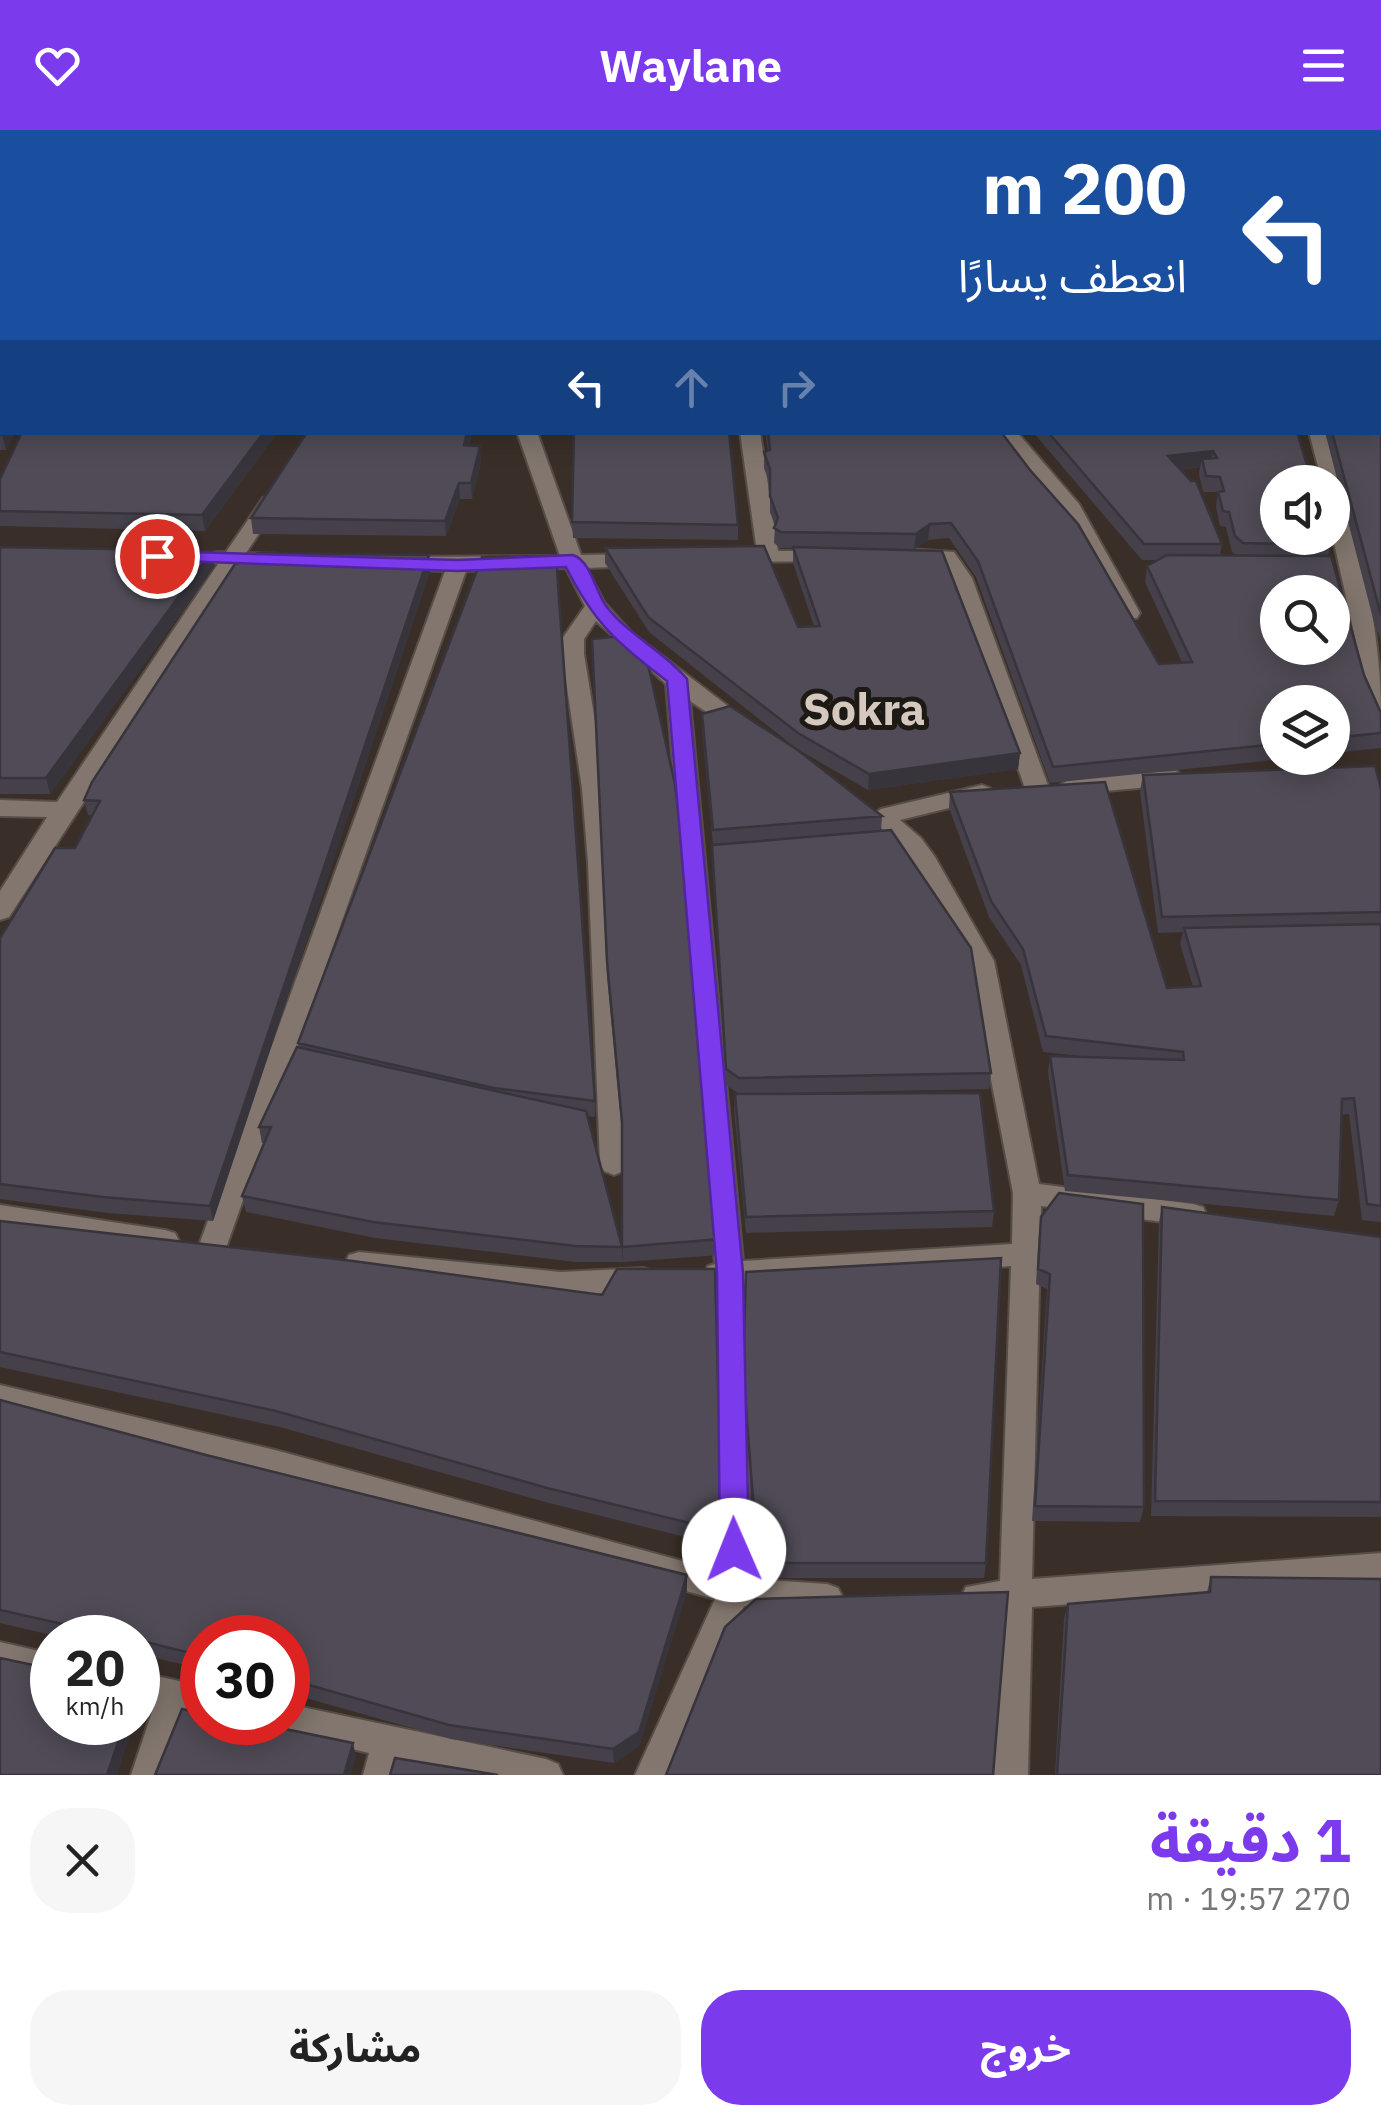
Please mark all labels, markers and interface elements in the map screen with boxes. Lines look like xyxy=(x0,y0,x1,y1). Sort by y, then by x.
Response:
text: Waylane xyxy=(599,36,782,94)
icon: heart xyxy=(30,38,85,93)
icon: menu xyxy=(1296,38,1351,93)
text: 200 m xyxy=(982,142,1187,233)
icon: left xyxy=(1222,170,1352,300)
text: انعطف يسارًا xyxy=(958,246,1187,304)
icon: left xyxy=(559,360,614,415)
icon: ahead xyxy=(664,360,719,415)
icon: right xyxy=(769,360,824,415)
map controls xyxy=(1260,465,1350,775)
button: sound xyxy=(1260,465,1350,555)
pin xyxy=(115,514,200,599)
icon: arrive xyxy=(130,529,185,584)
button: search xyxy=(1260,575,1350,665)
district label: Sokra xyxy=(803,679,925,737)
button: layers xyxy=(1260,685,1350,775)
position arrow xyxy=(682,1498,786,1602)
speed limit sign: 30 xyxy=(180,1615,310,1745)
text: 20 xyxy=(65,1635,125,1700)
text: km/h xyxy=(66,1689,124,1722)
text: 1 دقيقة xyxy=(1150,1800,1351,1879)
button: close xyxy=(30,1808,135,1913)
text: 270 m · 19:57 xyxy=(1146,1877,1351,1919)
button: مشاركة xyxy=(30,1990,681,2105)
button: خروج xyxy=(701,1990,1351,2105)

